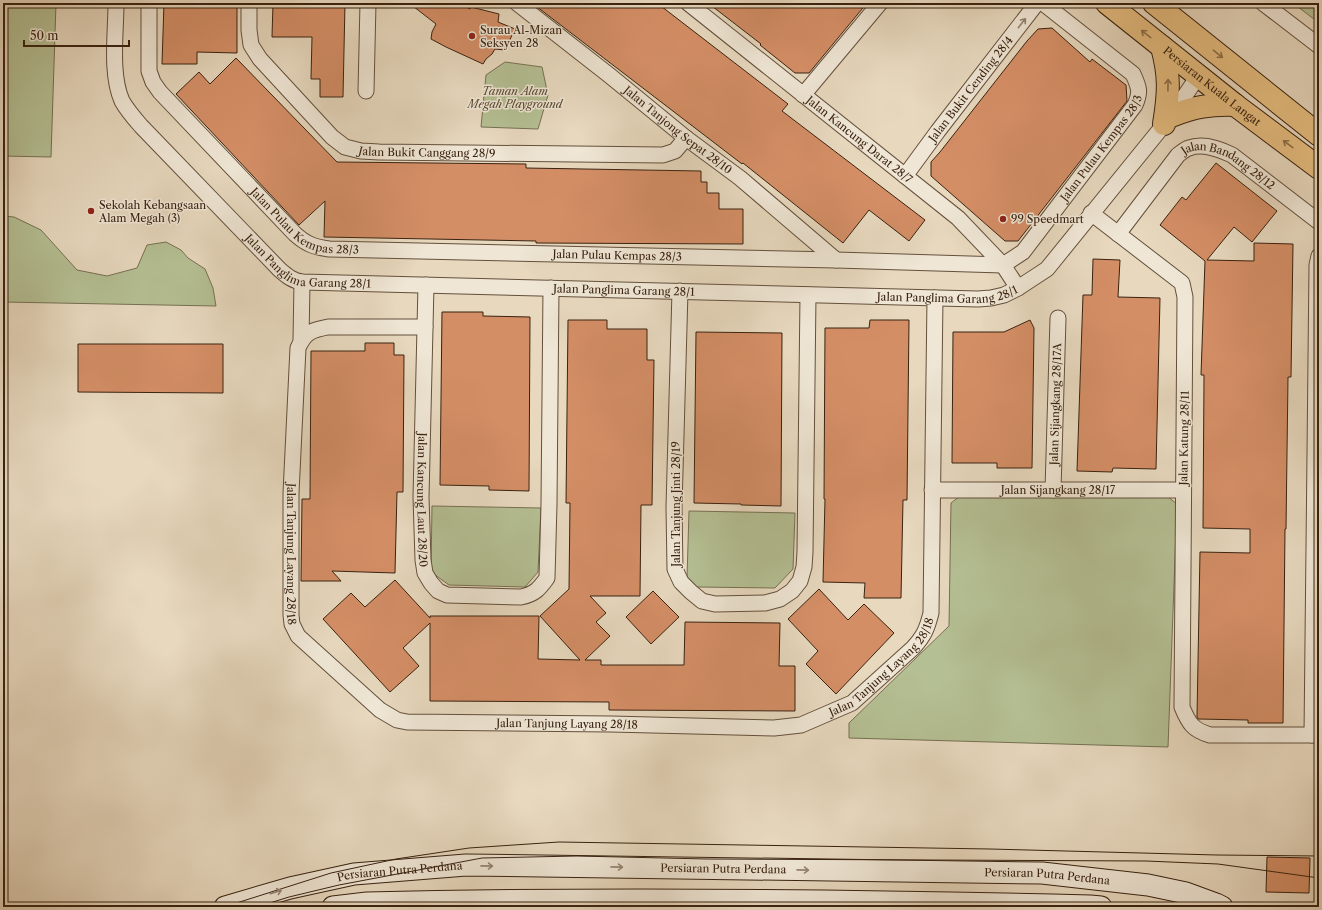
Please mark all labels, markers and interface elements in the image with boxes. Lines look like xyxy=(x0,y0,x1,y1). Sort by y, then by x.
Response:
one-way arrow xyxy=(1018,17,1026,28)
scale bar xyxy=(24,22,129,48)
place label: Surau Al-Mizan Seksyen 28 xyxy=(480,23,562,50)
text: 50 m xyxy=(30,28,59,43)
one-way arrow xyxy=(1140,29,1151,38)
marker: Surau Al-Mizan Seksyen 28 xyxy=(467,31,477,41)
street label: Jalan Bukit Cending 28/4 xyxy=(924,33,1016,146)
street label: Persiaran Kuala Langat xyxy=(1160,44,1264,129)
one-way arrow xyxy=(1212,49,1223,58)
one-way arrow xyxy=(1165,79,1172,92)
street label: Jalan Tanjong Sepat 28/10 xyxy=(619,82,735,177)
park label: Taman Alam Megah Playground xyxy=(466,84,564,111)
street label: Jalan Kancung Darat 28/7 xyxy=(802,92,916,186)
street label: Jalan Pulau Kempas 28/3 xyxy=(1056,93,1145,206)
street label: Jalan Bandang 28/12 xyxy=(1177,139,1278,193)
one-way arrow xyxy=(1282,140,1293,149)
street label: Jalan Bukit Canggang 28/9 xyxy=(355,143,496,160)
street label: Jalan Pulau Kempas 28/3 xyxy=(246,183,359,257)
place label: Sekolah Kebangsaan Alam Megah (3) xyxy=(98,198,206,225)
marker: Sekolah Kebangsaan Alam Megah (3) xyxy=(86,206,96,216)
place label: 99 Speedmart xyxy=(1011,212,1084,226)
marker: 99 Speedmart xyxy=(998,214,1008,224)
street label: Jalan Panglima Garang 28/1 xyxy=(241,230,371,291)
street label: Jalan Pulau Kempas 28/3 xyxy=(550,247,682,264)
street label: Jalan Panglima Garang 28/1 xyxy=(551,281,695,299)
street label: Jalan Panglima Garang 28/1 xyxy=(875,282,1020,306)
street label: Jalan Sijangkang 28/17A xyxy=(1047,342,1064,467)
street label: Jalan Katung 28/11 xyxy=(1176,390,1192,488)
street label: Jalan Kancung Laut 28/20 xyxy=(414,430,431,568)
street label: Jalan Tanjung Jinti 28/19 xyxy=(669,441,683,569)
street label: Jalan Tanjung Layang 28/18 xyxy=(284,481,299,625)
street label: Jalan Sijangkang 28/17 xyxy=(999,483,1116,497)
street label: Jalan Tanjung Layang 28/18 xyxy=(825,616,936,720)
street label: Jalan Tanjung Layang 28/18 xyxy=(494,716,638,732)
street label: Persiaran Putra Perdana xyxy=(336,858,463,885)
street label: Persiaran Putra Perdana xyxy=(660,861,787,876)
one-way arrow xyxy=(480,862,493,870)
one-way arrow xyxy=(610,863,623,871)
street label: Persiaran Putra Perdana xyxy=(984,865,1111,888)
one-way arrow xyxy=(796,866,809,873)
one-way arrow xyxy=(269,888,282,895)

